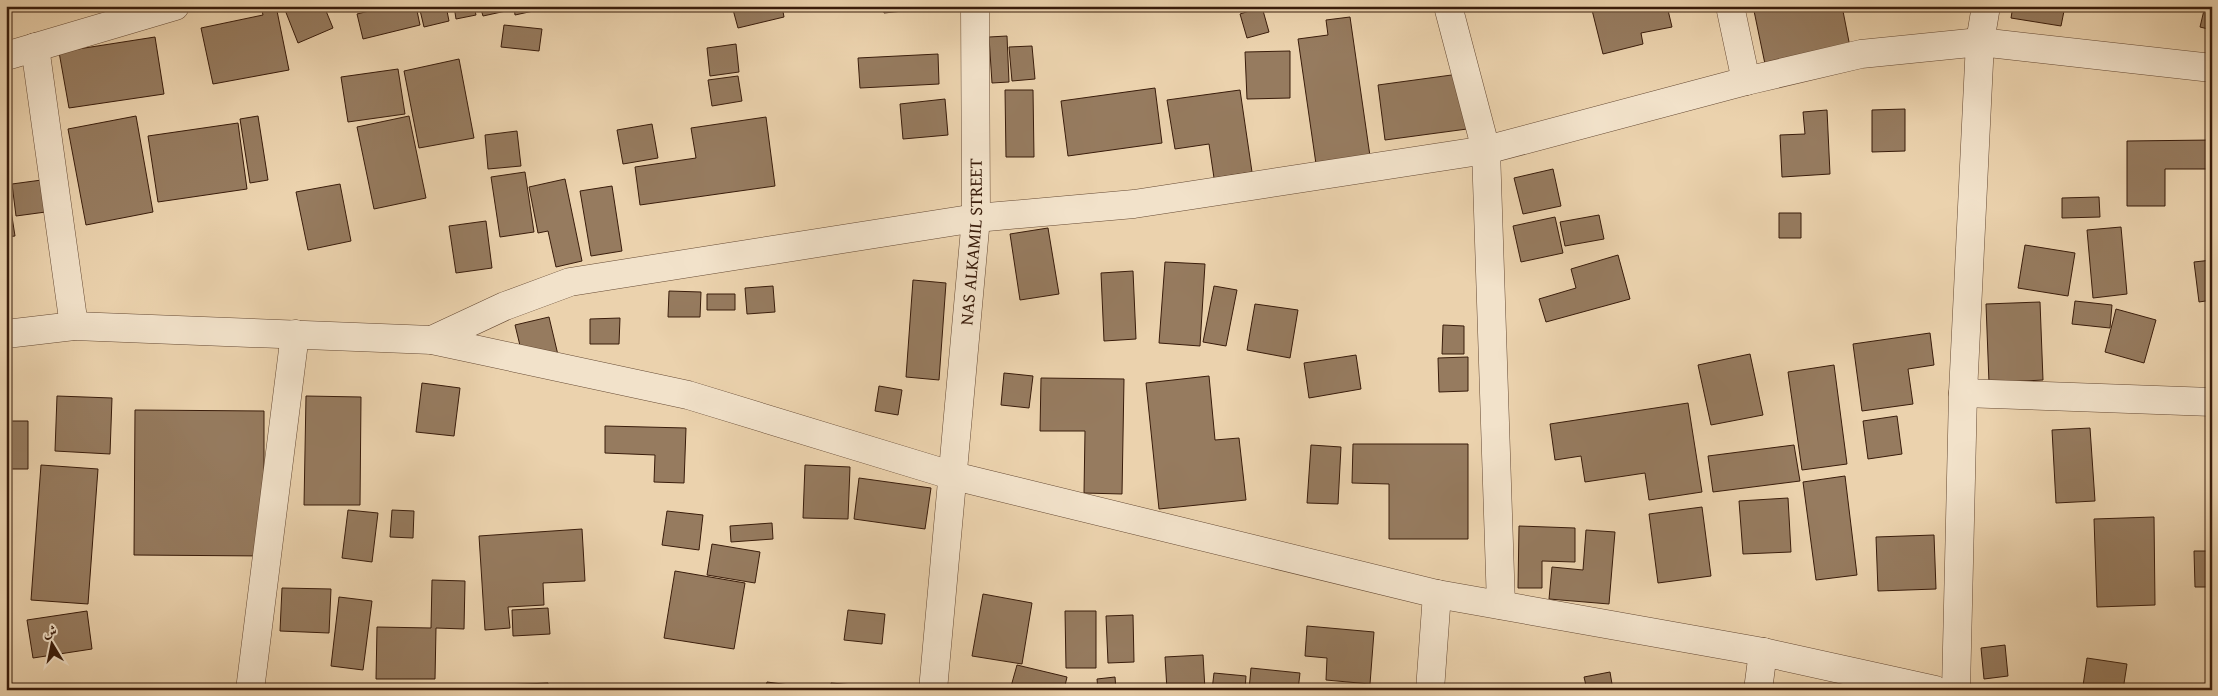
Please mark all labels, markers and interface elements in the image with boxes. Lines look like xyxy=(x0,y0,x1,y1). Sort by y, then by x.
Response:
street label: NAS ALKAMIL STREET xyxy=(952,158,989,326)
north arrow xyxy=(28,618,78,668)
text: ش xyxy=(41,620,58,642)

